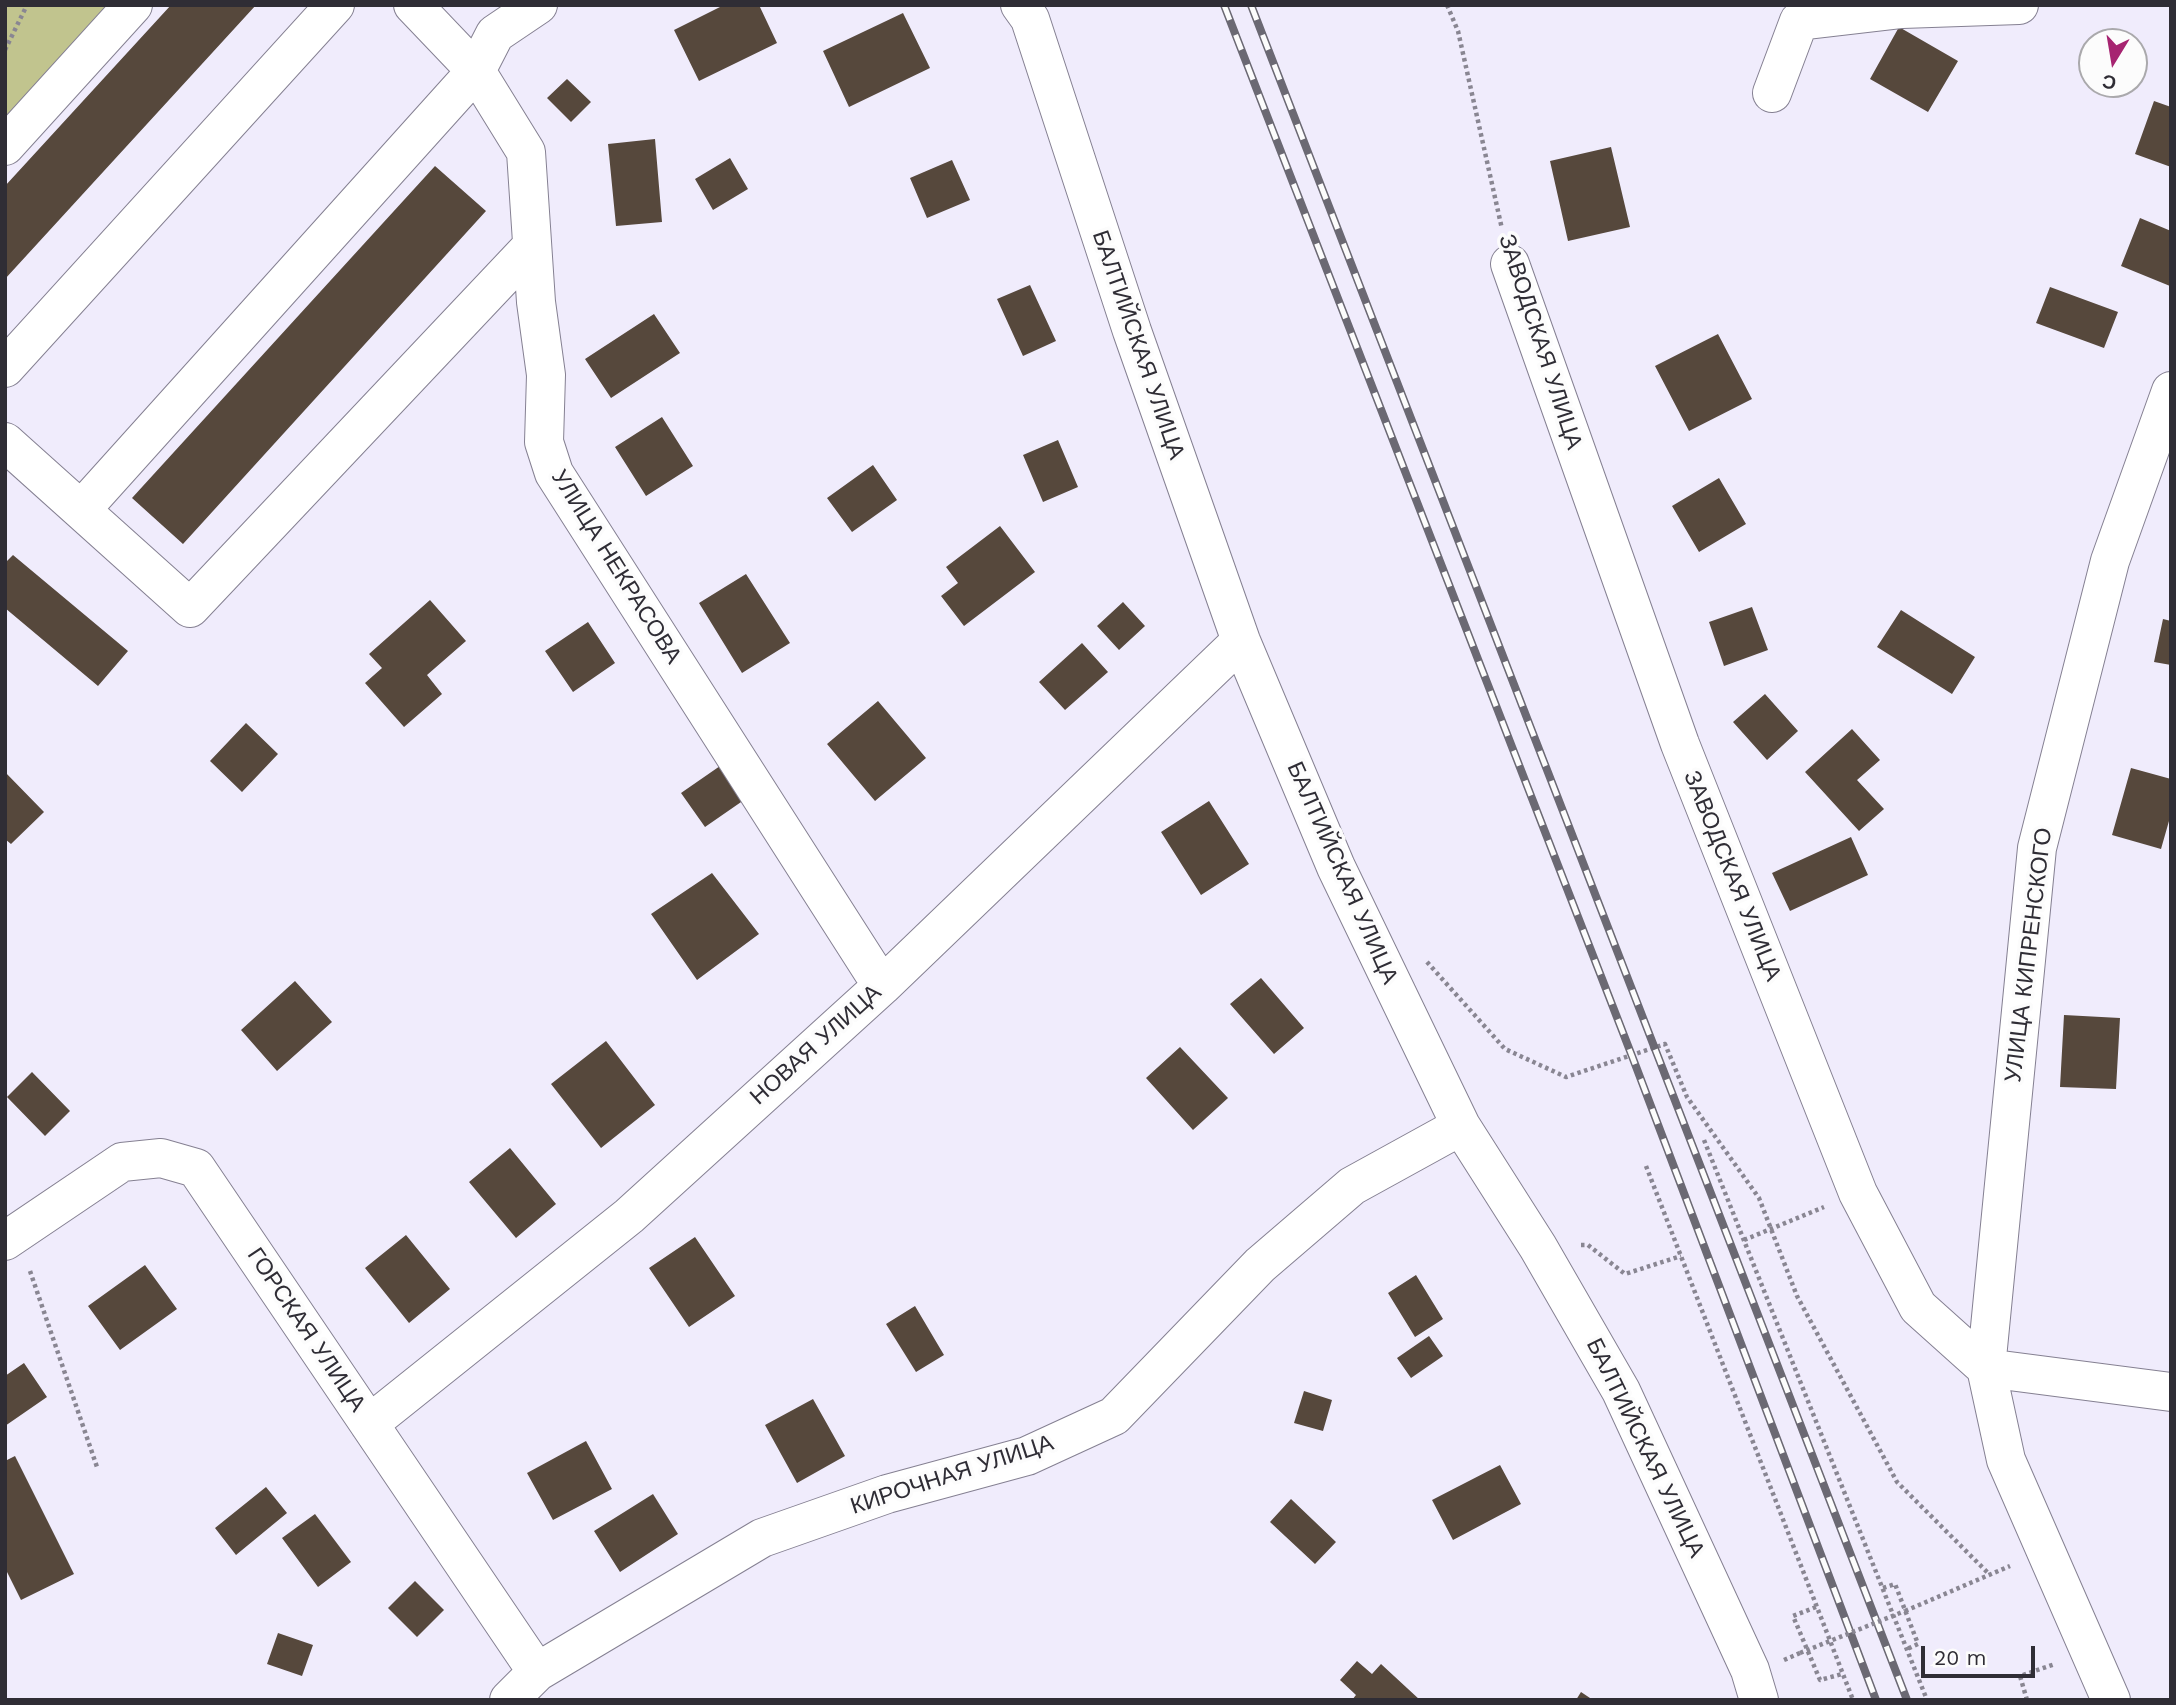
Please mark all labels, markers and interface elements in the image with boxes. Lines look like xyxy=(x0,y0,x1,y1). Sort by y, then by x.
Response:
north arrow xyxy=(2078,28,2148,98)
text: С xyxy=(2100,70,2118,95)
street label: БАЛТИЙСКАЯ УЛИЦА xyxy=(1086,227,1190,463)
street label: ЗАВОДСКАЯ УЛИЦА xyxy=(1492,231,1588,453)
street label: УЛИЦА НЕКРАСОВА xyxy=(545,465,687,669)
street label: БАЛТИЙСКАЯ УЛИЦА xyxy=(1281,758,1403,988)
street label: ЗАВОДСКАЯ УЛИЦА xyxy=(1677,767,1787,985)
street label: УЛИЦА КИПРЕНСКОГО xyxy=(2000,826,2058,1084)
street label: НОВАЯ УЛИЦА xyxy=(745,979,887,1111)
street label: ГОРСКАЯ УЛИЦА xyxy=(241,1243,371,1417)
street label: БАЛТИЙСКАЯ УЛИЦА xyxy=(1580,1334,1710,1562)
street label: КИРОЧНАЯ УЛИЦА xyxy=(847,1429,1057,1521)
scale bar xyxy=(1924,1632,2038,1676)
text: 20 m xyxy=(1934,1645,1986,1670)

